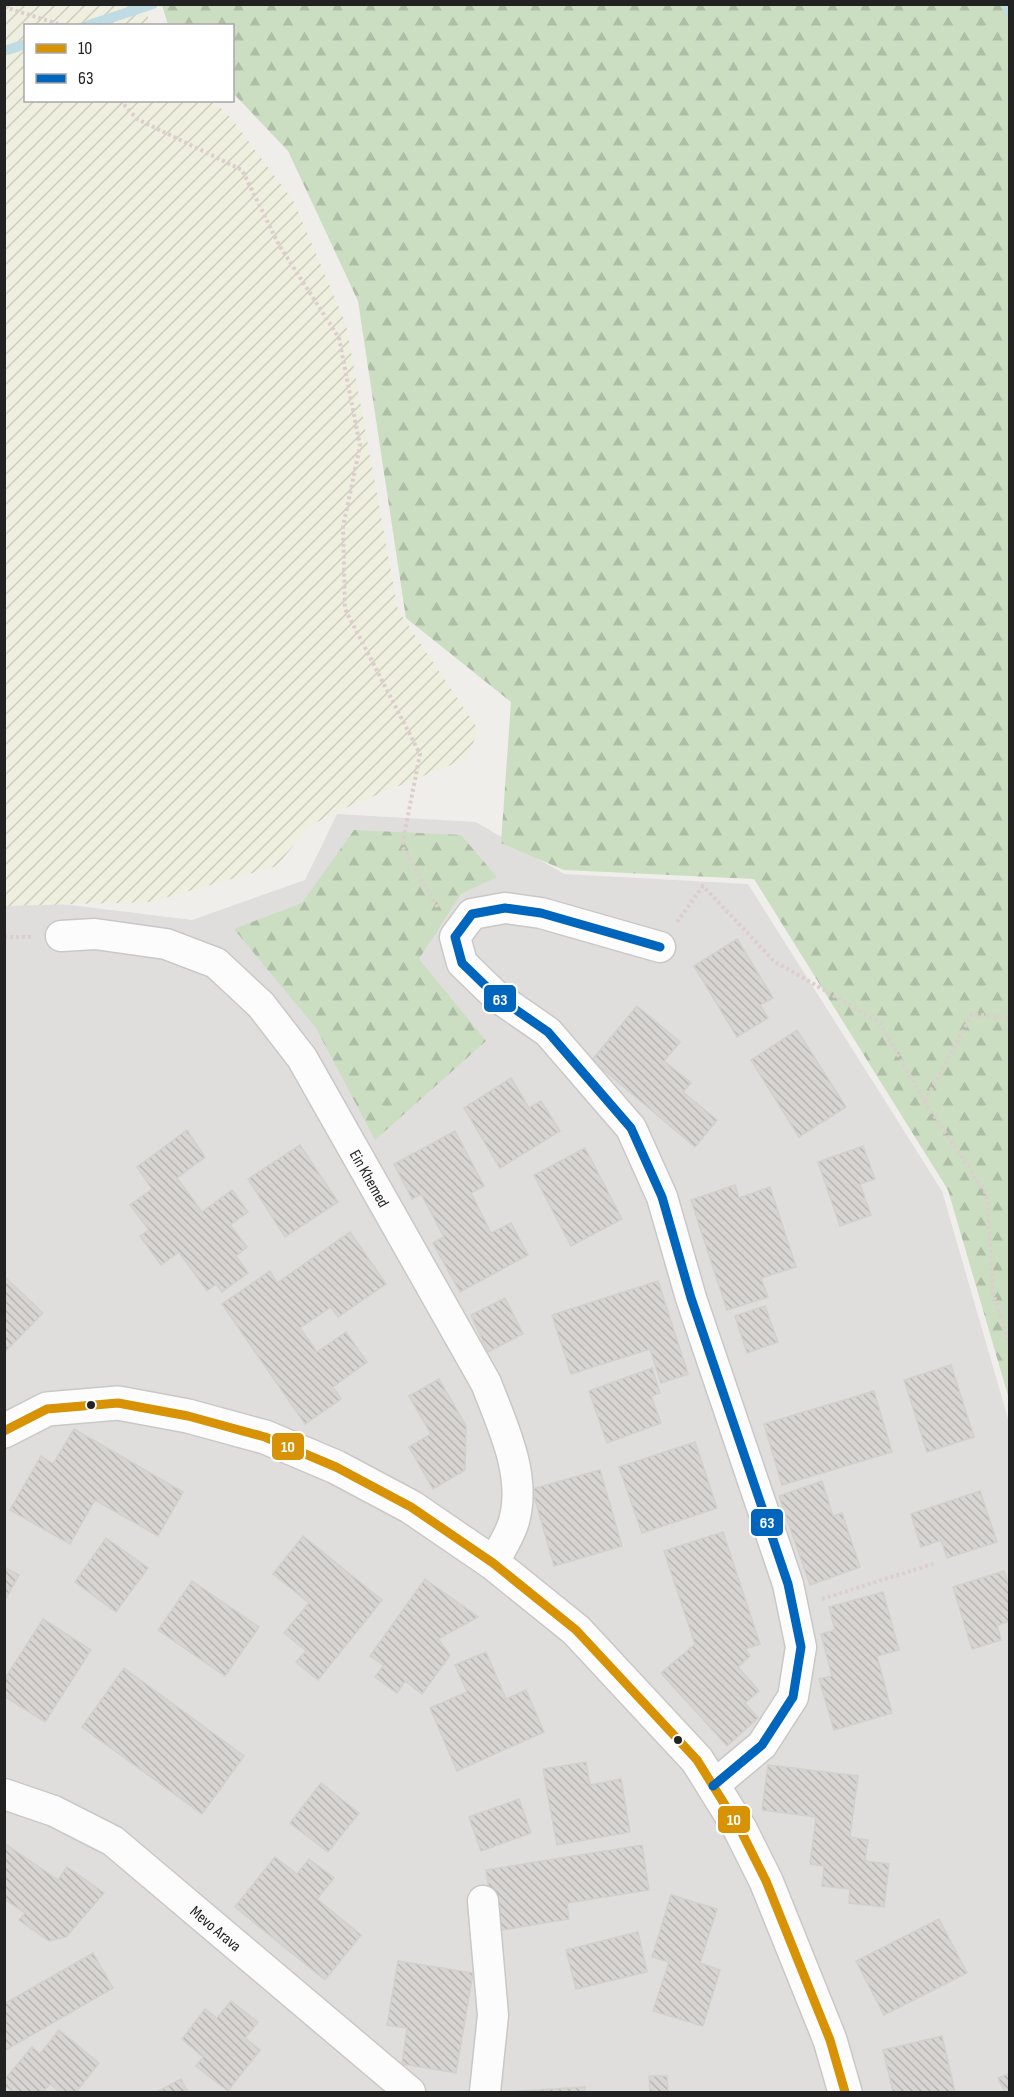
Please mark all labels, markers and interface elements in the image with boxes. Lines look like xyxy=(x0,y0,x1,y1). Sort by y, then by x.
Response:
legend xyxy=(24,24,234,102)
text: 10 xyxy=(78,38,92,59)
text: 63 xyxy=(78,68,93,89)
line badge: 63 xyxy=(483,984,517,1013)
text: 63 xyxy=(493,991,507,1010)
street label: Ein Khemed xyxy=(345,1147,393,1211)
unlabelled marker xyxy=(85,1399,97,1411)
line badge: 10 xyxy=(271,1432,305,1461)
text: 10 xyxy=(281,1438,295,1457)
line badge: 63 xyxy=(750,1508,784,1537)
text: 63 xyxy=(760,1514,774,1533)
unlabelled marker xyxy=(672,1734,684,1746)
line badge: 10 xyxy=(717,1805,751,1834)
text: 10 xyxy=(727,1811,741,1830)
street label: Mevo Arava xyxy=(186,1902,244,1956)

